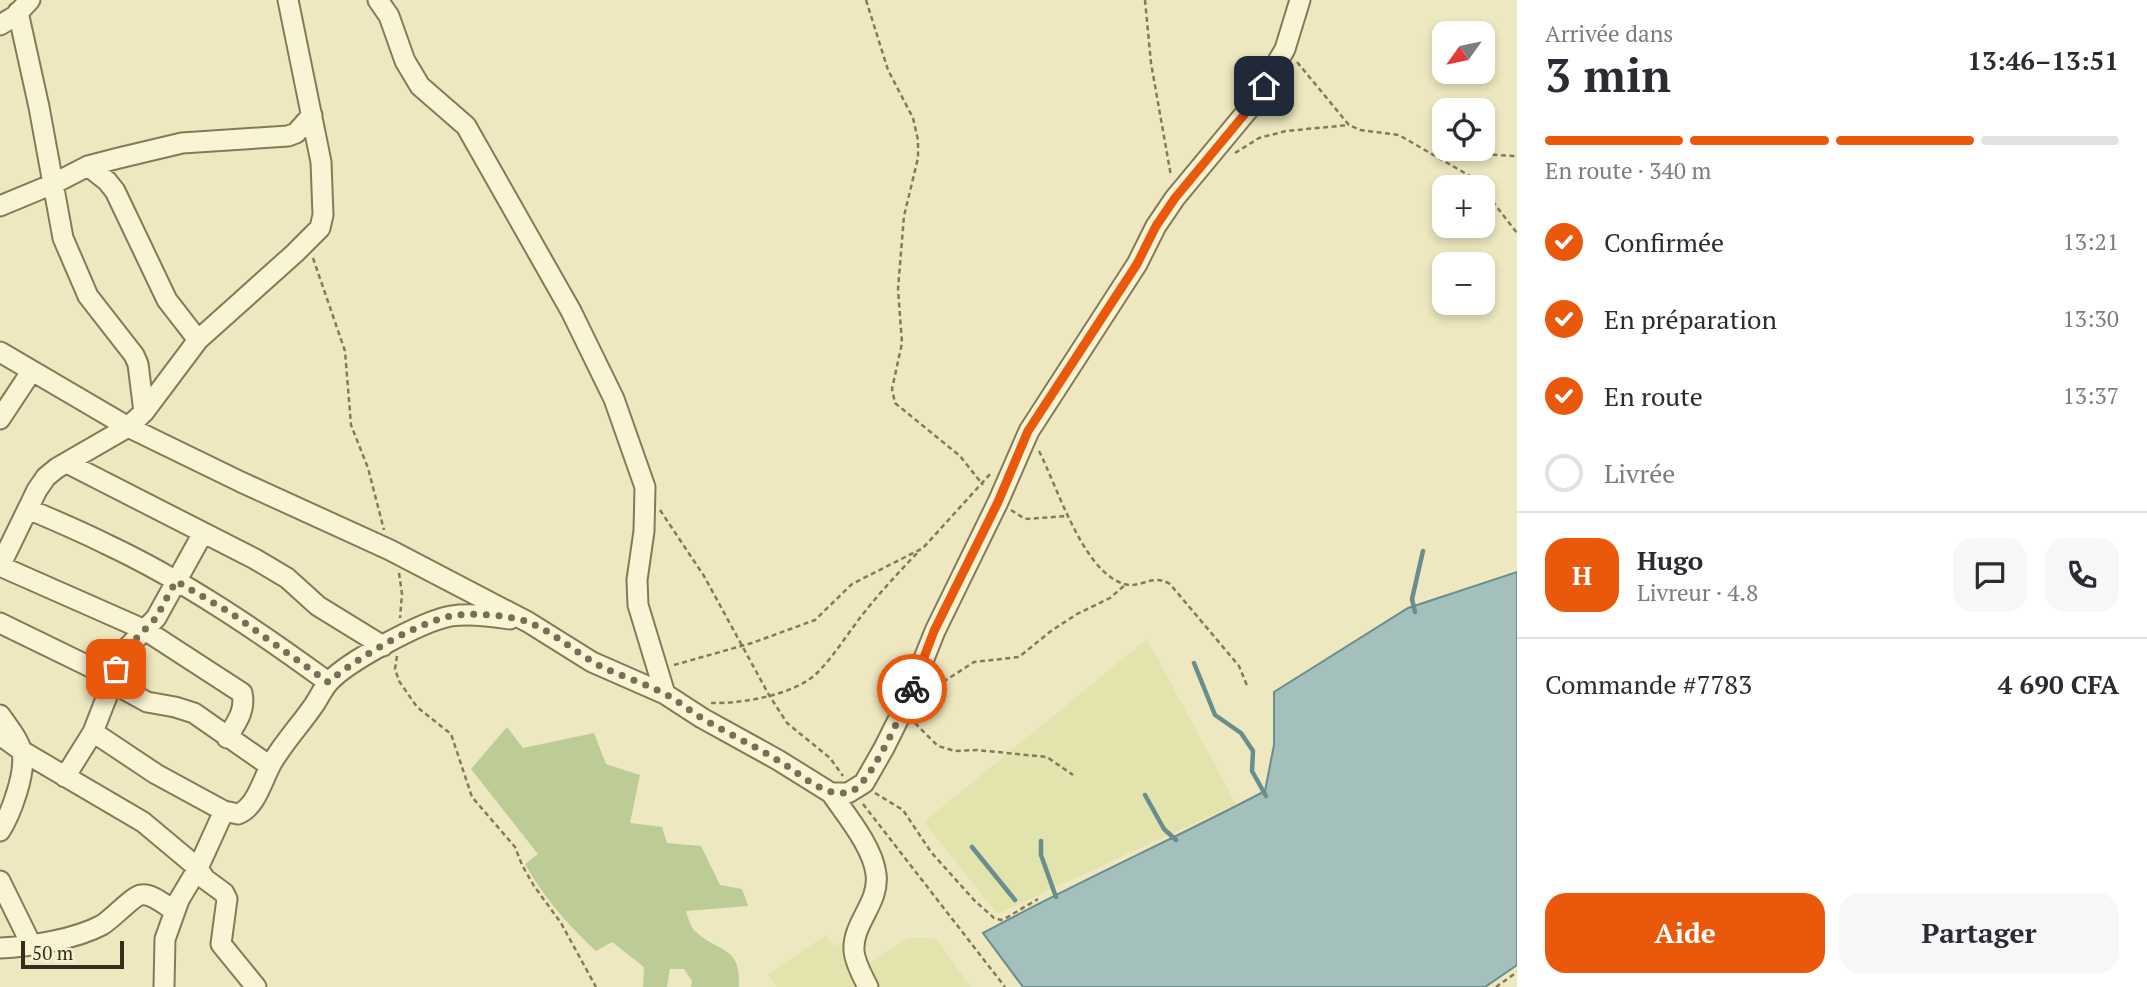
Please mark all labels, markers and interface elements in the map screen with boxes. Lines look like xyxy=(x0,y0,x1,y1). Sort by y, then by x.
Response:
text: Arrivée dans xyxy=(1545,18,1673,49)
north arrow xyxy=(1432,21,1494,84)
map controls xyxy=(1432,21,1495,315)
text: 13:46–13:51 xyxy=(1967,43,2119,77)
text: 3 min xyxy=(1545,44,1671,105)
pin xyxy=(1234,56,1294,116)
icon: home xyxy=(1245,67,1283,105)
button: locate xyxy=(1432,98,1495,161)
text: En route · 340 m xyxy=(1545,155,1711,186)
button: + xyxy=(1432,175,1495,238)
icon: check xyxy=(1545,223,1583,261)
text: Confirmée xyxy=(1604,225,1724,259)
text: 13:21 xyxy=(2062,226,2119,257)
button: − xyxy=(1432,252,1495,315)
icon: check xyxy=(1545,300,1583,338)
text: En préparation xyxy=(1604,302,1777,336)
text: 13:30 xyxy=(2062,303,2119,334)
icon: check xyxy=(1545,377,1583,415)
text: En route xyxy=(1604,379,1703,413)
text: 13:37 xyxy=(2062,380,2119,411)
text: Livrée xyxy=(1604,456,1675,490)
button: chat xyxy=(1953,538,2027,612)
button: phone xyxy=(2045,538,2119,612)
text: Hugo xyxy=(1637,543,1703,577)
text: H xyxy=(1572,558,1592,592)
text: Livreur · 4.8 xyxy=(1637,577,1758,608)
pin xyxy=(86,639,146,699)
icon: bag xyxy=(97,650,135,688)
courier xyxy=(877,654,947,724)
text: Commande #7783 xyxy=(1545,667,1752,701)
text: 4 690 CFA xyxy=(1998,667,2119,701)
icon: bike xyxy=(893,670,931,708)
button: Aide xyxy=(1545,893,1825,973)
button: Partager xyxy=(1839,893,2119,973)
scale bar xyxy=(21,938,124,970)
text: 50 m xyxy=(32,940,73,965)

